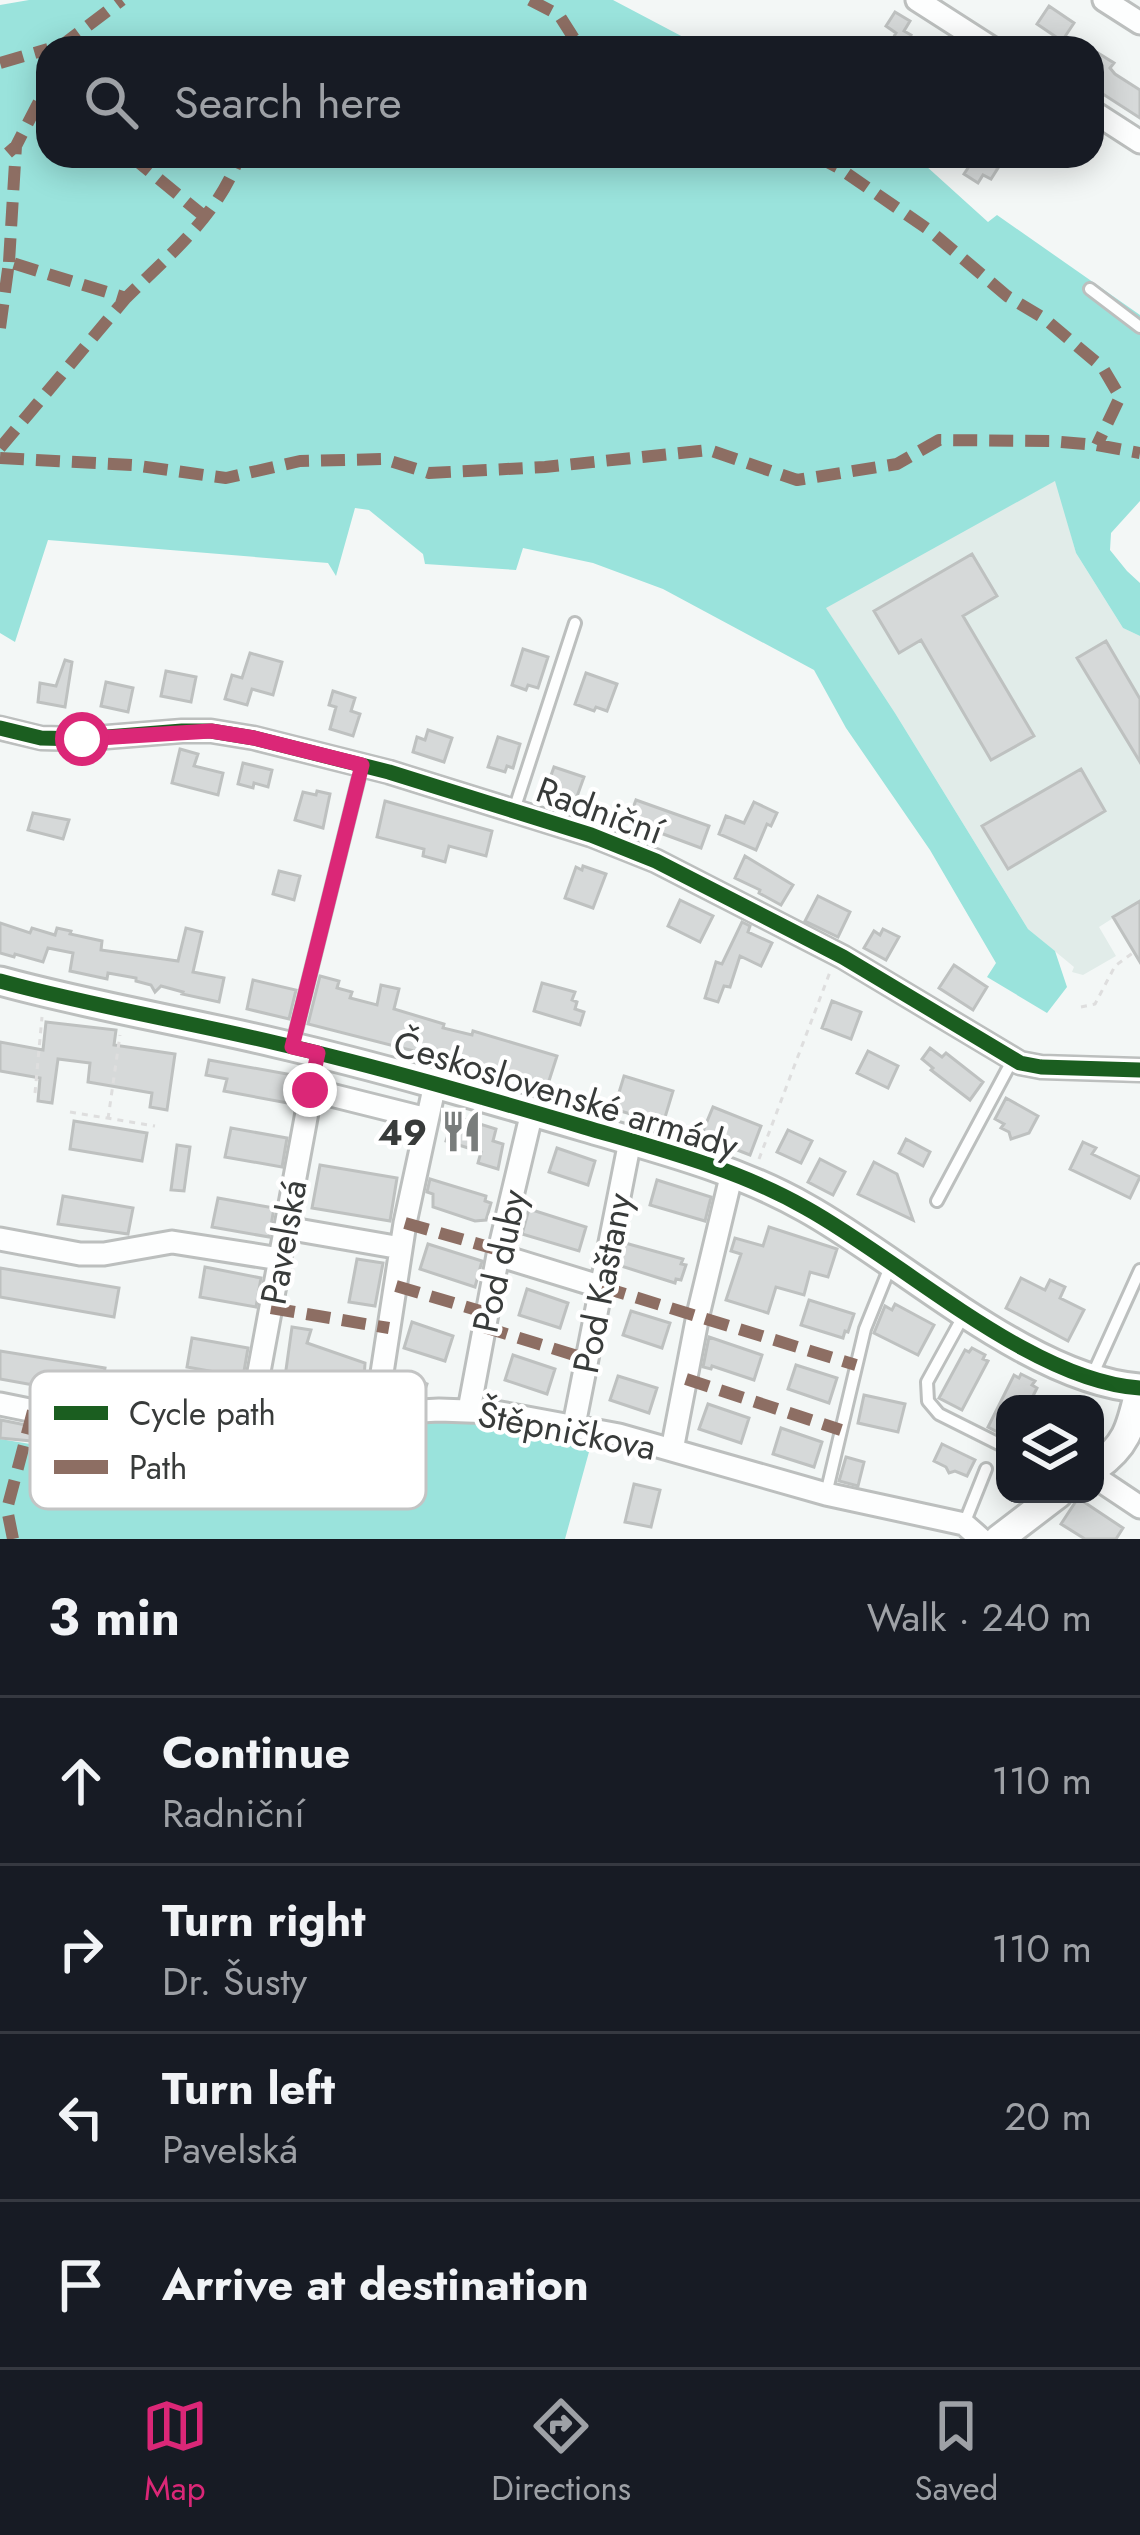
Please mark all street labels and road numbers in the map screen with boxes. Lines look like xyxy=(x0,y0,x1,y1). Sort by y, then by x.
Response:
street label: Radniční xyxy=(529,763,672,858)
street label: Československé armády xyxy=(387,1017,745,1171)
street label: Pavelská xyxy=(246,1176,320,1308)
street label: Pod duby xyxy=(459,1185,540,1337)
street label: Pod Kaštany xyxy=(559,1188,645,1377)
street label: Štěpničkova xyxy=(473,1387,661,1473)

